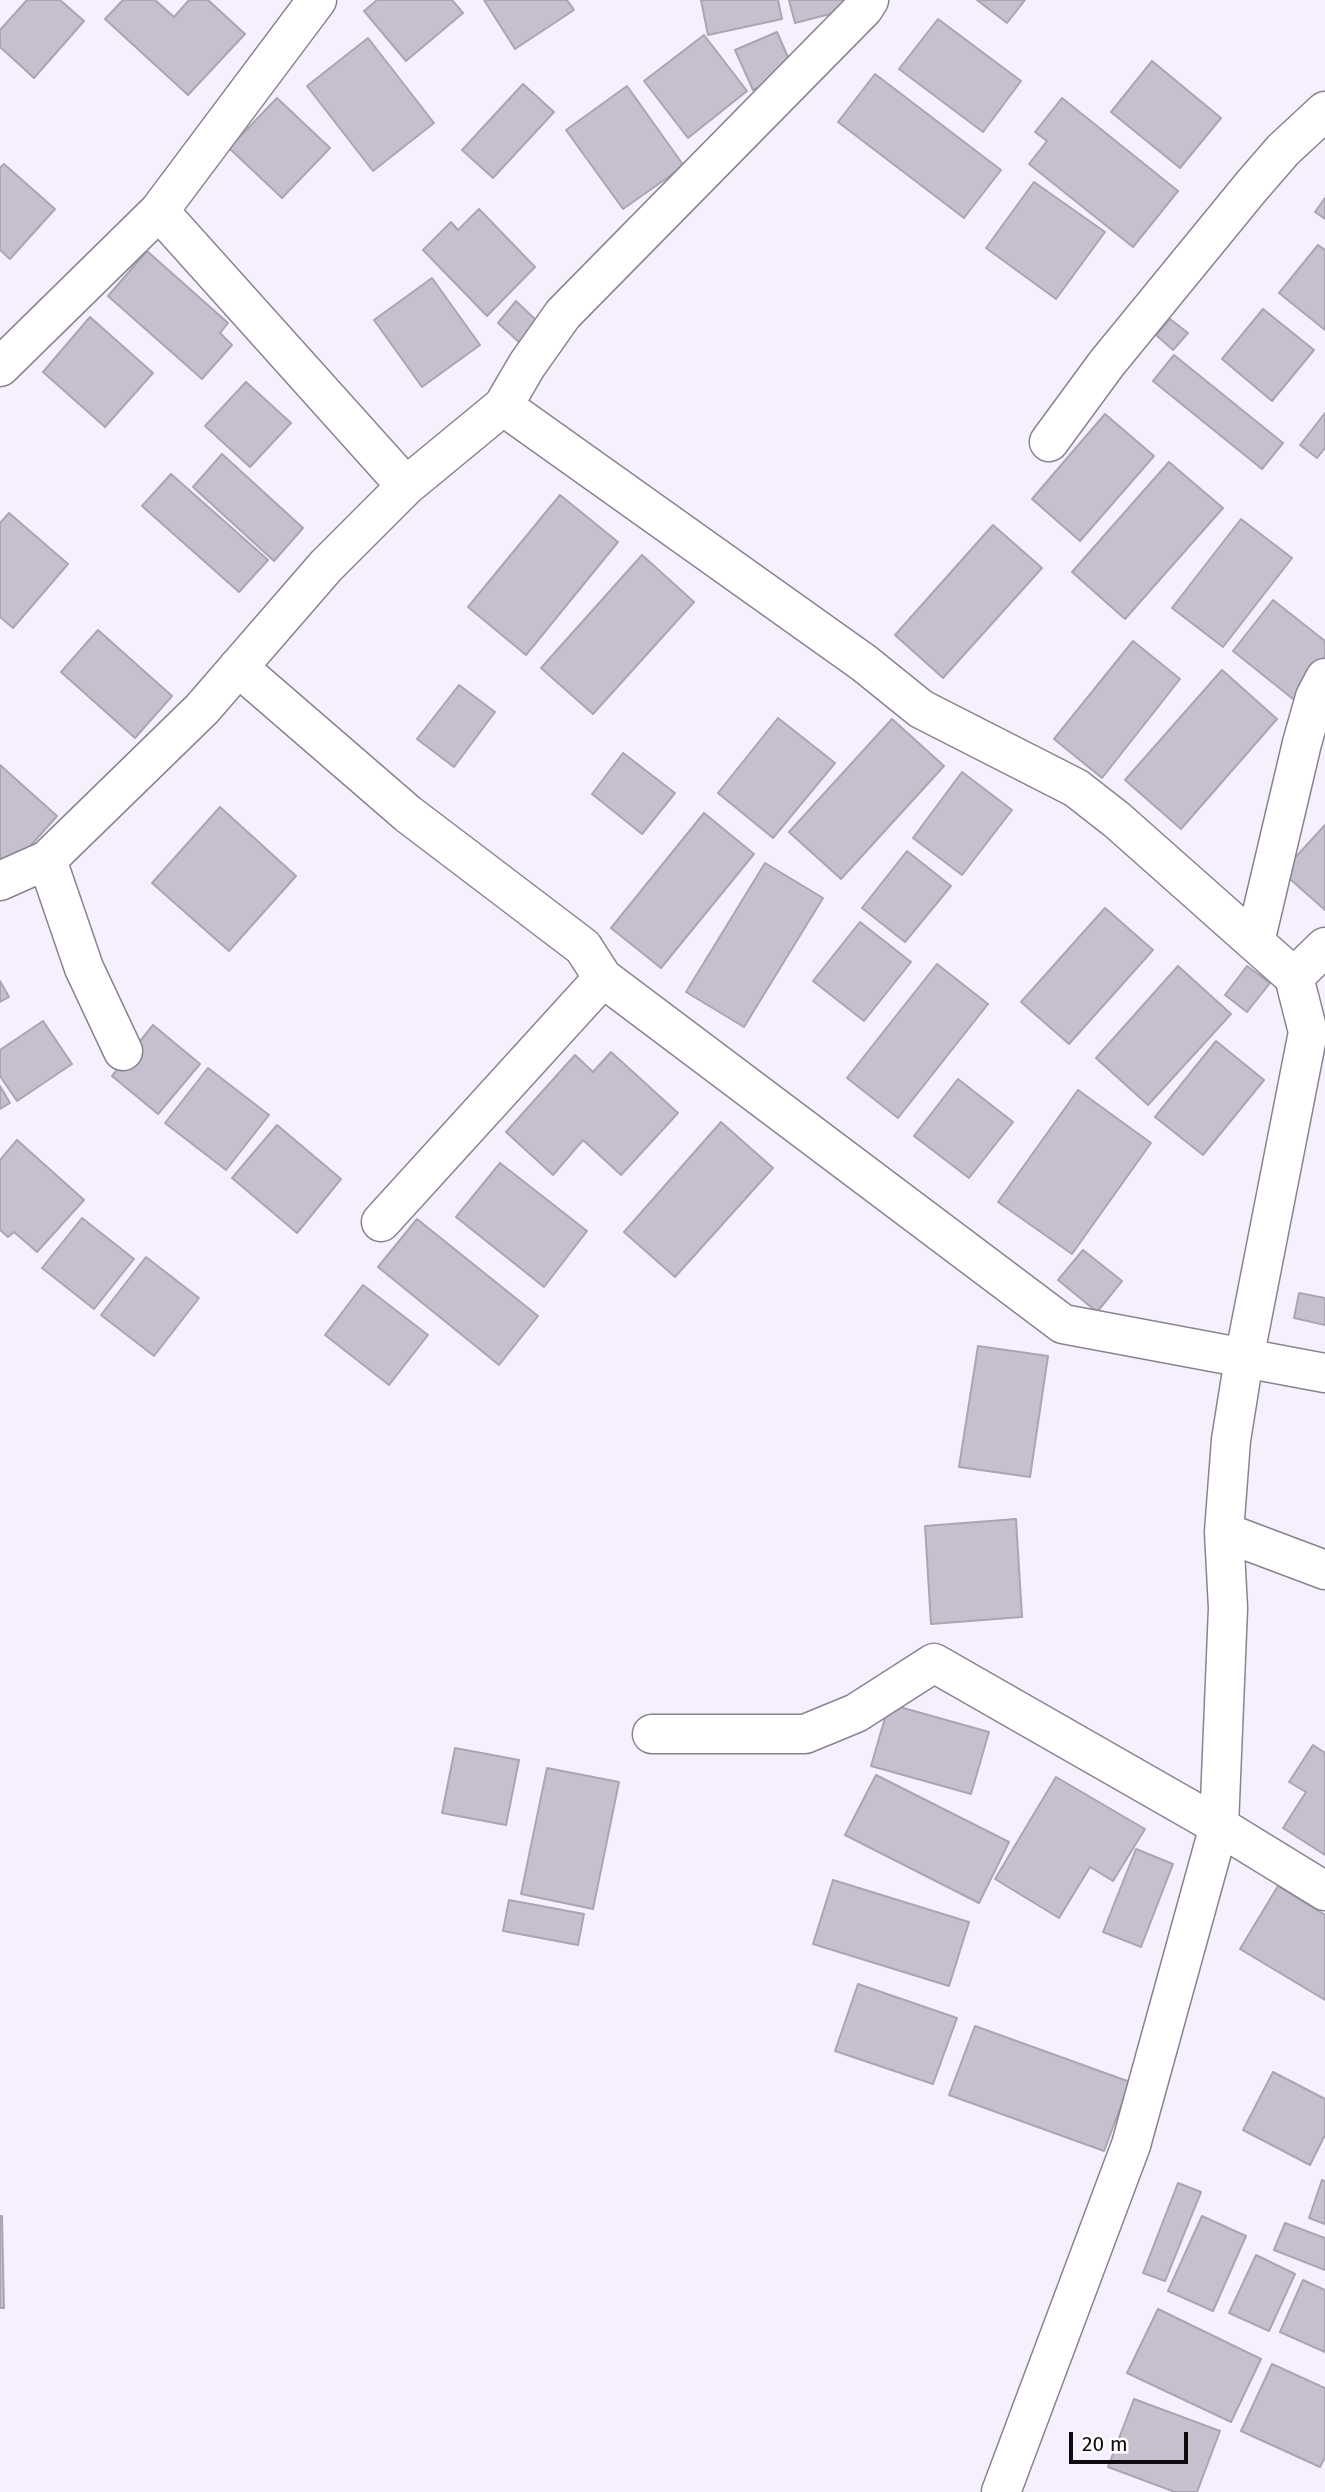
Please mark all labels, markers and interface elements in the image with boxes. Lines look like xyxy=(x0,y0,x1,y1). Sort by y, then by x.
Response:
scale bar xyxy=(1073,2418,1192,2462)
text: 20 m xyxy=(1082,2431,1128,2457)

